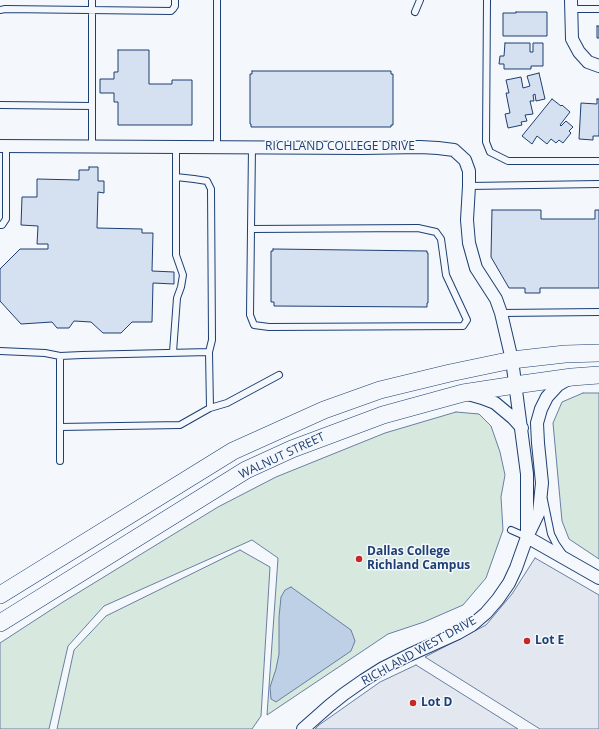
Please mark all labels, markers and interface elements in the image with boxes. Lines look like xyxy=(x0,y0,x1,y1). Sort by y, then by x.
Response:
street label: RICHLAND COLLEGE DRIVE xyxy=(265,140,415,154)
street label: WALNUT STREET xyxy=(237,430,327,482)
place label: Dallas College Richland Campus xyxy=(367,545,470,573)
marker: Dallas College Richland Campus xyxy=(354,554,364,564)
street label: RICHLAND WEST DRIVE xyxy=(359,613,479,689)
place label: Lot E xyxy=(535,634,564,648)
marker: Lot E xyxy=(522,636,532,646)
place label: Lot D xyxy=(421,696,452,710)
marker: Lot D xyxy=(408,698,418,708)

